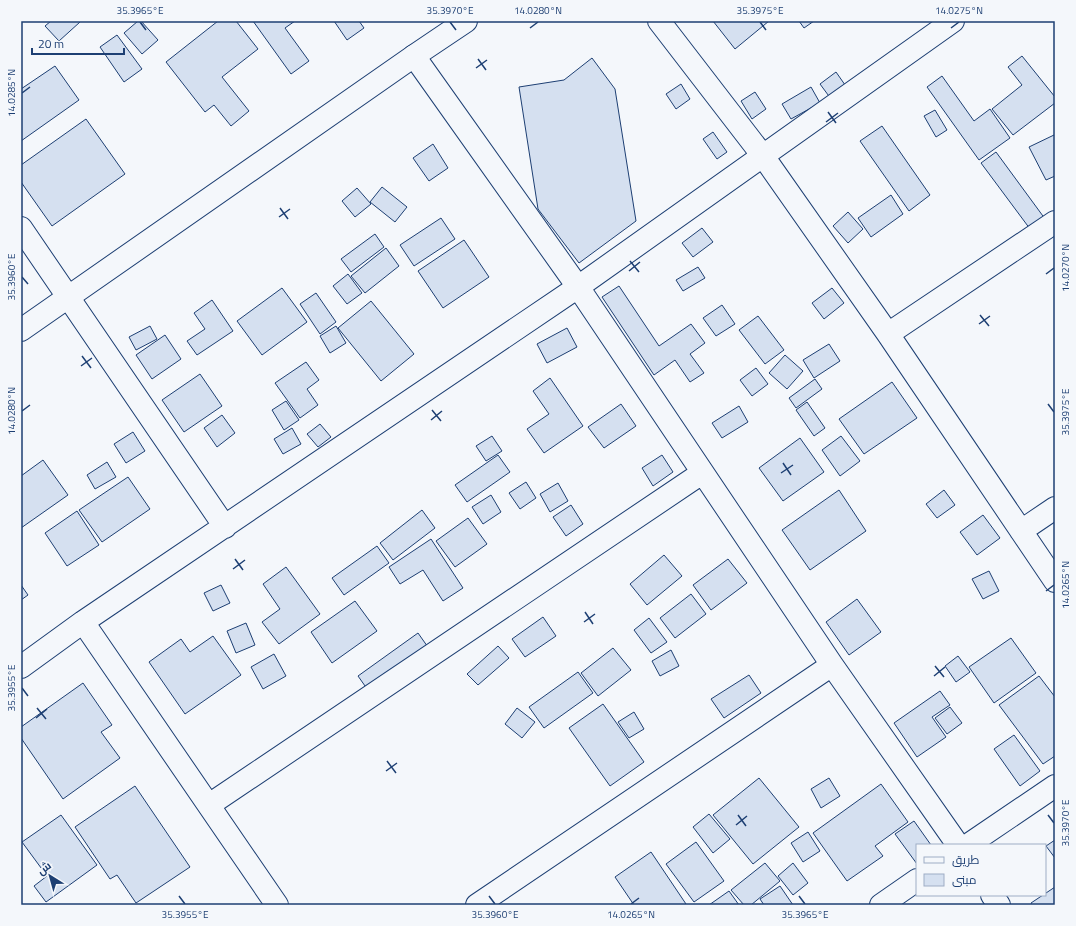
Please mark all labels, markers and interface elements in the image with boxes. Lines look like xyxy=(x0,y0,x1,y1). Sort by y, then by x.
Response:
text: 35.3965°E xyxy=(117,3,164,18)
text: 35.3970°E xyxy=(427,3,474,18)
text: 14.0280°N xyxy=(514,3,562,18)
text: 35.3975°E xyxy=(737,3,784,18)
text: 14.0275°N xyxy=(935,3,983,18)
scale bar xyxy=(32,30,124,56)
text: 20 m xyxy=(38,34,64,53)
text: 14.0285°N xyxy=(4,69,19,117)
text: 14.0270°N xyxy=(1058,244,1073,292)
text: 35.3960°E xyxy=(4,253,19,300)
text: 14.0280°N xyxy=(4,387,19,435)
text: 35.3975°E xyxy=(1058,388,1073,435)
text: 14.0265°N xyxy=(1058,561,1073,609)
text: 35.3955°E xyxy=(4,664,19,711)
text: 35.3970°E xyxy=(1058,799,1073,846)
legend xyxy=(916,844,1046,896)
text: طريق xyxy=(952,850,980,869)
north arrow xyxy=(30,856,70,896)
text: ش xyxy=(34,857,54,879)
text: مبنى xyxy=(952,870,977,889)
text: 35.3955°E xyxy=(162,907,209,922)
text: 35.3960°E xyxy=(472,907,519,922)
text: 14.0265°N xyxy=(607,907,655,922)
text: 35.3965°E xyxy=(782,907,829,922)

